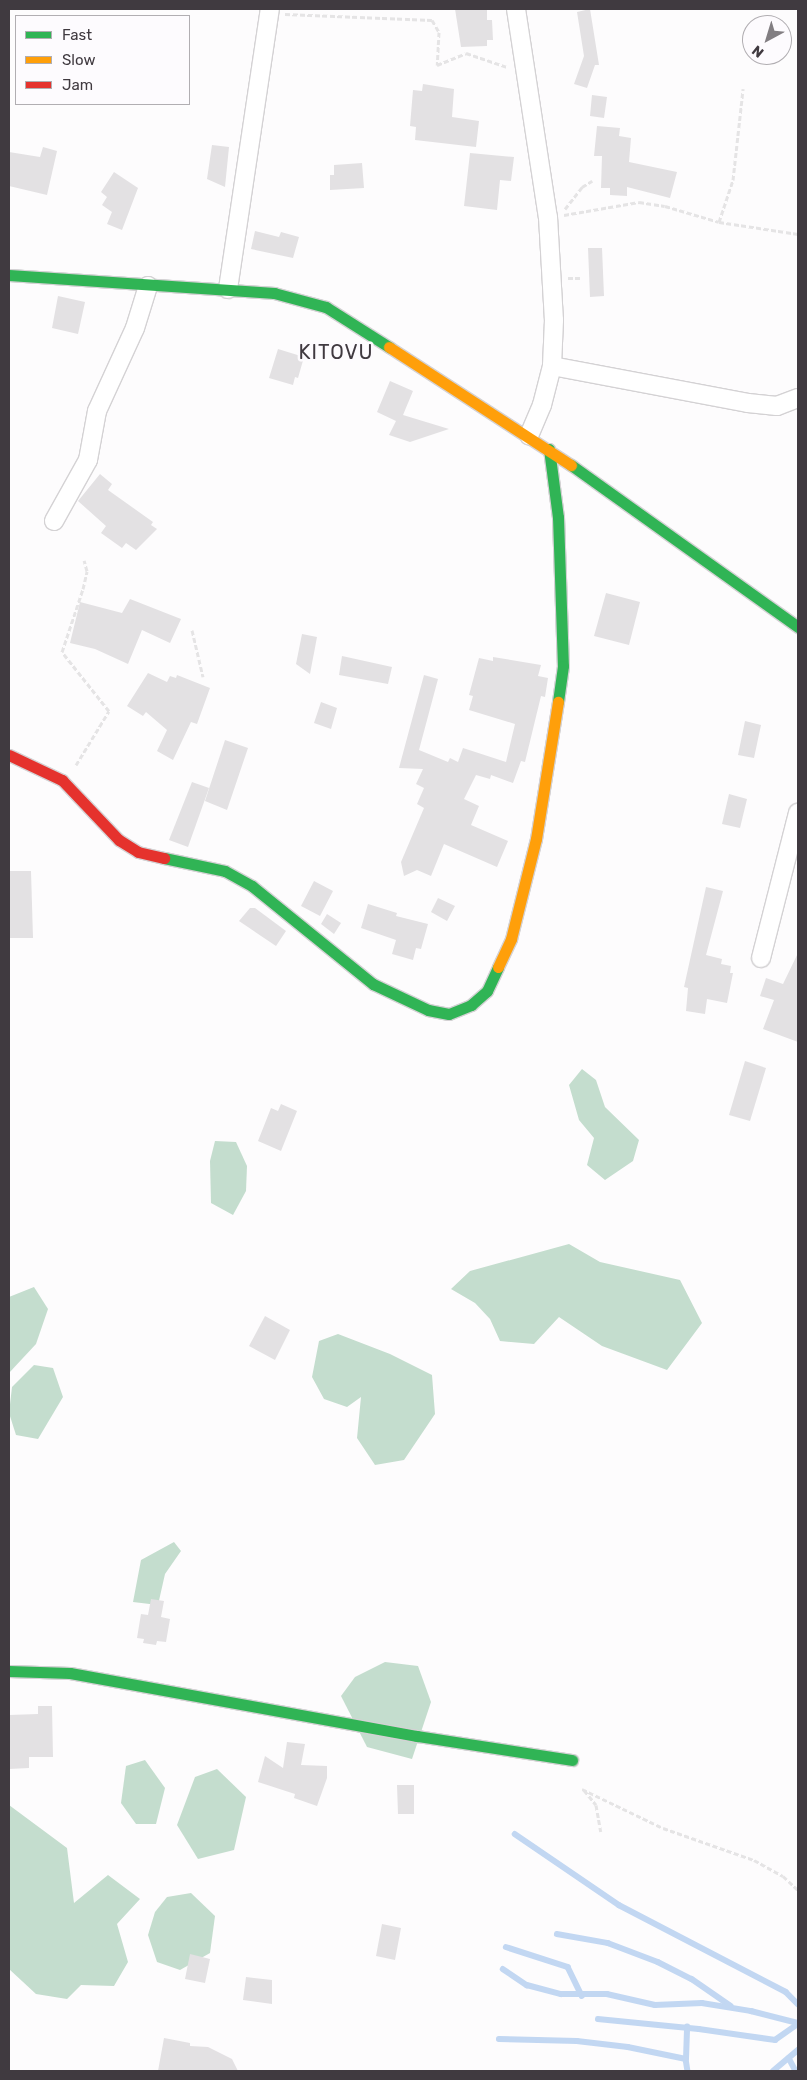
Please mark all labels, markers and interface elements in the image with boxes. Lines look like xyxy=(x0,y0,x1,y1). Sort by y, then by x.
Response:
legend xyxy=(15,15,190,105)
north arrow xyxy=(742,15,792,65)
text: Fast xyxy=(62,26,92,44)
text: N xyxy=(749,41,767,61)
text: Slow xyxy=(62,51,95,69)
text: Jam xyxy=(62,76,93,94)
district label: KITOVU xyxy=(298,340,374,364)

